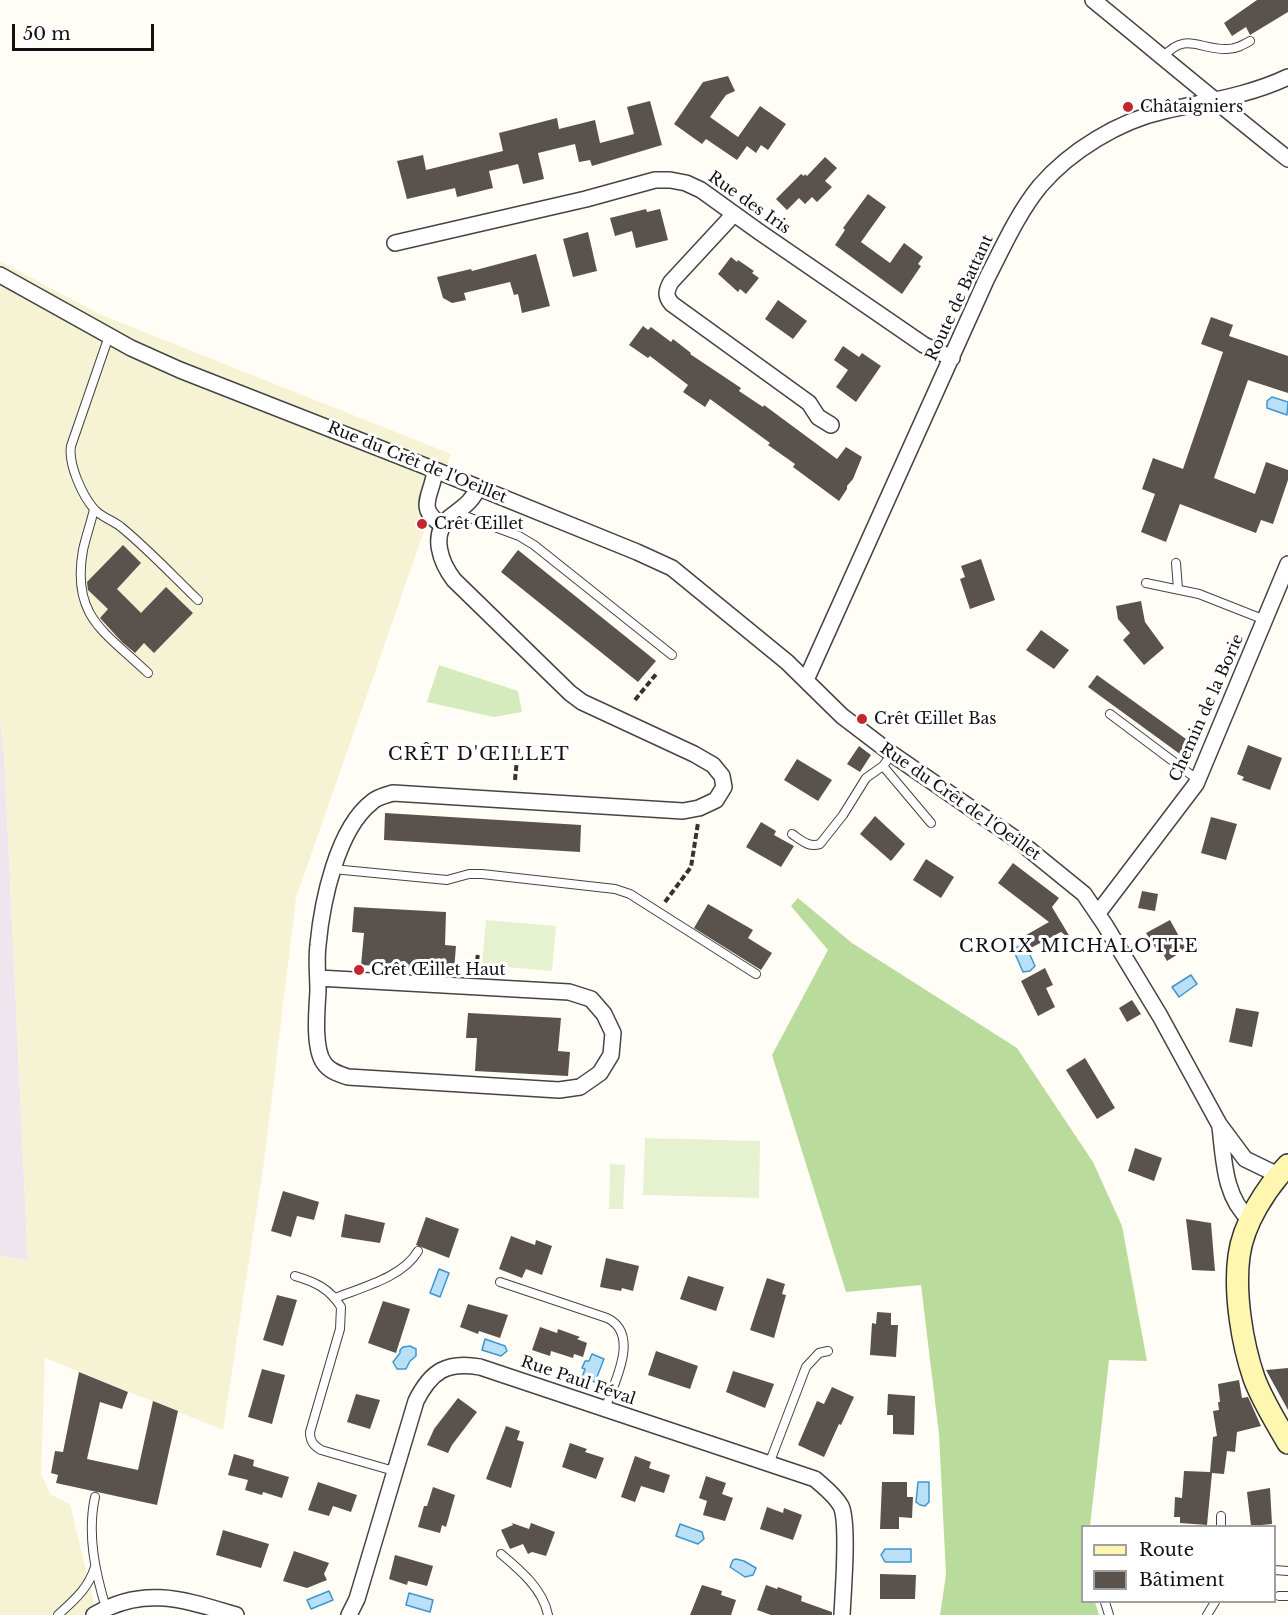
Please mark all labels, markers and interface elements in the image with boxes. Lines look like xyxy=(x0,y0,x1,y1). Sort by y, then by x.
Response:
scale bar xyxy=(15,12,158,50)
text: 50 m xyxy=(23,23,71,45)
place label: Châtaigniers xyxy=(1140,97,1243,117)
marker: Châtaigniers xyxy=(1121,100,1135,114)
street label: Rue des Iris xyxy=(704,168,794,238)
street label: Route de Battant xyxy=(922,232,998,364)
street label: Rue du Crêt de l'Oeillet xyxy=(325,418,509,508)
place label: Crêt Œillet xyxy=(434,514,524,534)
marker: Crêt Œillet xyxy=(415,517,429,531)
street label: Chemin de la Borie xyxy=(1166,631,1248,785)
place label: Crêt Œillet Bas xyxy=(874,709,997,729)
marker: Crêt Œillet Bas xyxy=(855,712,869,726)
street label: Rue du Crêt de l'Oeillet xyxy=(876,739,1044,865)
district label: CRÊT D'ŒILLET xyxy=(388,744,570,766)
district label: CROIX MICHALOTTE xyxy=(959,936,1199,958)
place label: Crêt Œillet Haut xyxy=(371,960,506,980)
marker: Crêt Œillet Haut xyxy=(352,963,366,977)
street label: Rue Paul Féval xyxy=(518,1352,638,1410)
legend xyxy=(1081,1525,1276,1603)
text: Route xyxy=(1139,1539,1194,1561)
text: Bâtiment xyxy=(1139,1569,1225,1591)

